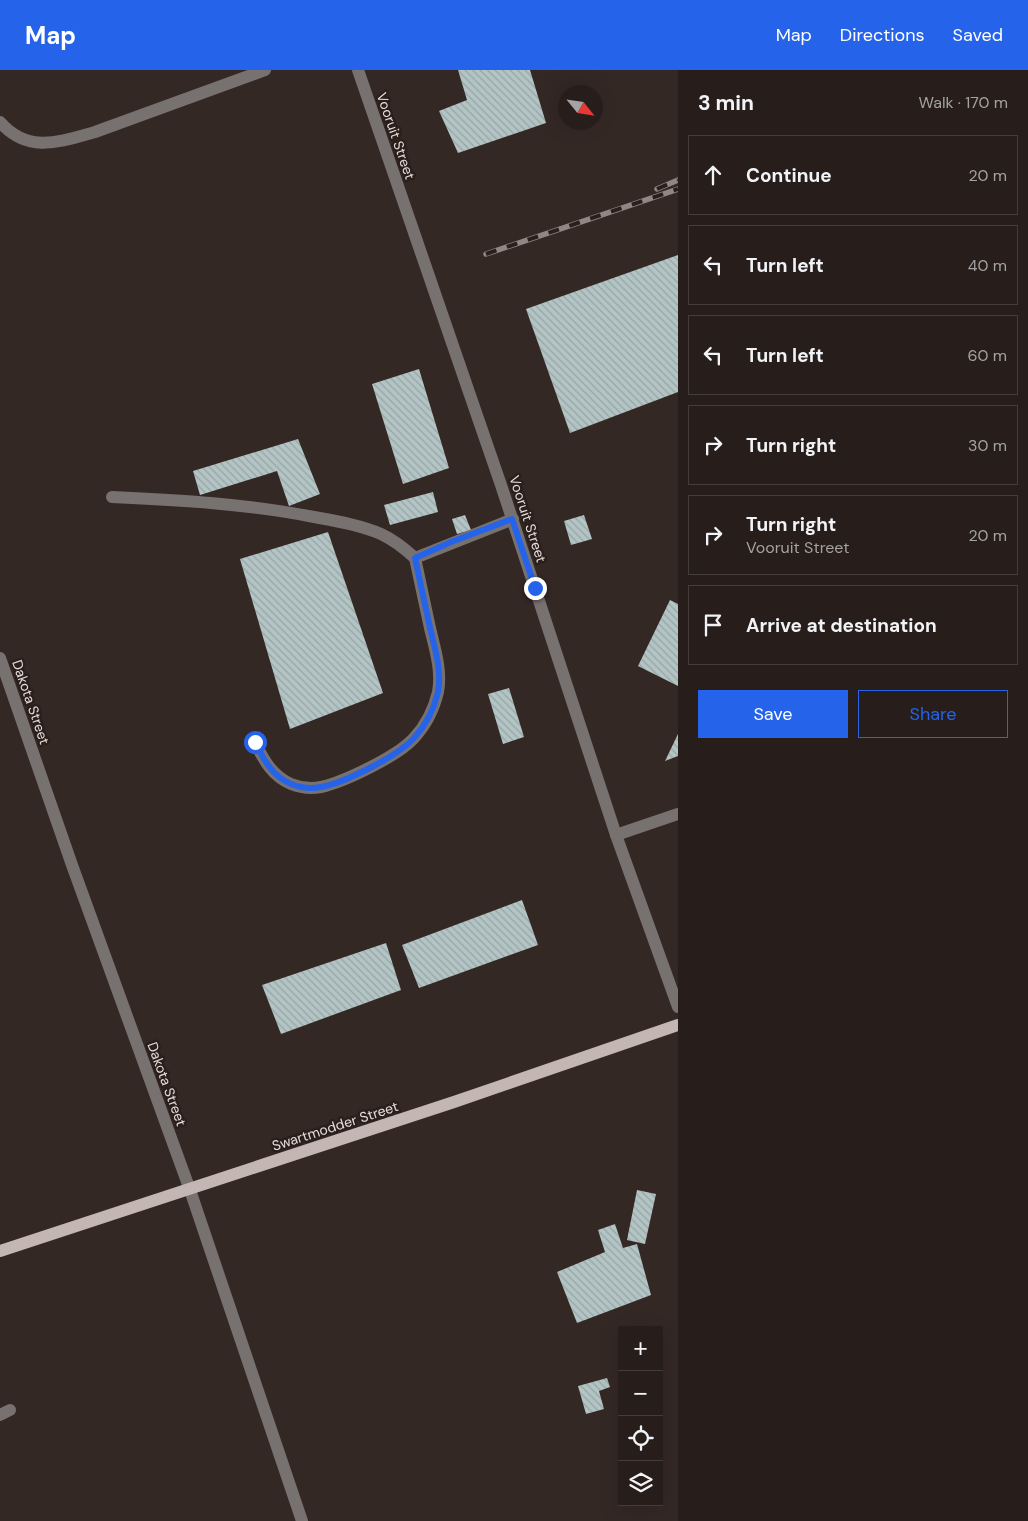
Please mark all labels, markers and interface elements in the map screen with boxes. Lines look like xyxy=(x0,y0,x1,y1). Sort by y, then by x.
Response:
text: Map xyxy=(25,20,76,51)
text: Map xyxy=(776,23,812,47)
text: Directions xyxy=(840,23,925,47)
text: Saved xyxy=(953,23,1003,47)
north arrow xyxy=(558,85,603,130)
text: 3 min xyxy=(698,89,754,117)
street label: Vooruit Street xyxy=(373,90,419,182)
text: Walk · 170 m xyxy=(919,92,1008,113)
icon: ahead xyxy=(699,161,727,189)
text: Continue xyxy=(746,163,832,188)
text: 20 m xyxy=(968,165,1007,186)
icon: left xyxy=(699,251,727,279)
text: Turn left xyxy=(746,253,824,278)
text: 40 m xyxy=(968,255,1007,276)
icon: left xyxy=(699,341,727,369)
text: Turn left xyxy=(746,343,824,368)
text: 60 m xyxy=(967,345,1007,366)
icon: right xyxy=(699,431,727,459)
text: Turn right xyxy=(746,433,836,458)
text: 30 m xyxy=(968,435,1007,456)
street label: Vooruit Street xyxy=(505,473,551,565)
text: Turn right xyxy=(746,512,836,537)
icon: right xyxy=(699,521,727,549)
text: 20 m xyxy=(968,525,1007,546)
text: Vooruit Street xyxy=(746,537,849,558)
route end xyxy=(524,577,547,600)
icon: arrive xyxy=(699,611,727,639)
text: Arrive at destination xyxy=(746,613,937,638)
street label: Dakota Street xyxy=(8,657,54,747)
button: Save xyxy=(698,690,848,738)
button: Share xyxy=(858,690,1008,738)
route start xyxy=(244,731,267,754)
street label: Dakota Street xyxy=(143,1039,191,1129)
street label: Swartmodder Street xyxy=(270,1097,400,1155)
map controls xyxy=(618,1326,663,1506)
button: + xyxy=(618,1326,663,1371)
button: − xyxy=(618,1371,663,1416)
button: locate xyxy=(618,1416,663,1461)
button: layers xyxy=(618,1461,663,1506)

